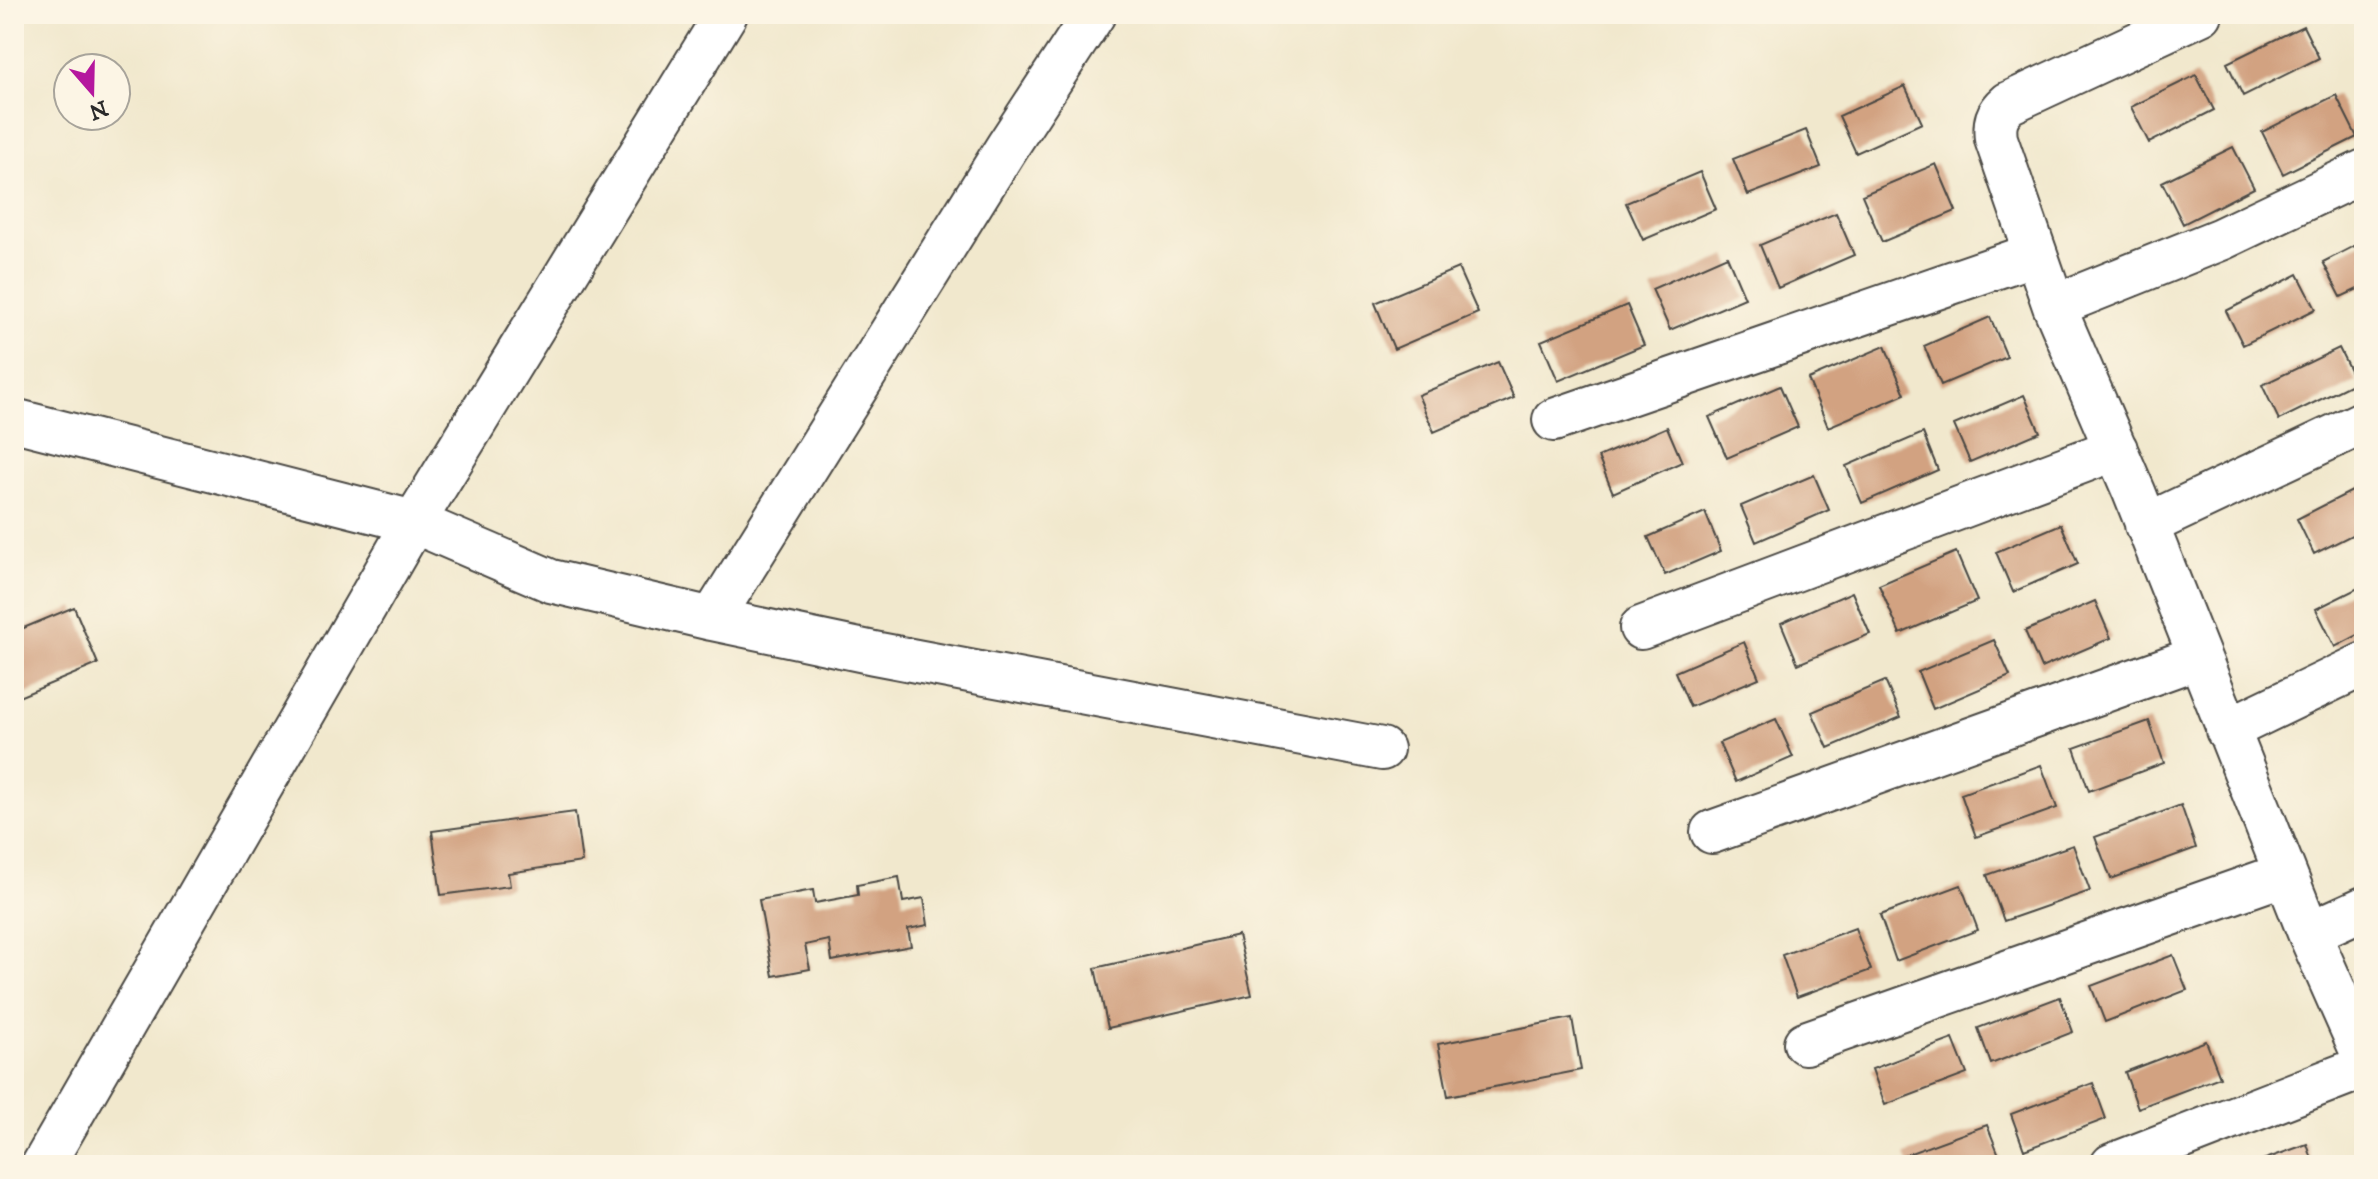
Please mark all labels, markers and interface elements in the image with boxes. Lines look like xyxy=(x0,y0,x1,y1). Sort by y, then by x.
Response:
north arrow xyxy=(52,52,132,132)
text: N xyxy=(85,94,111,125)

